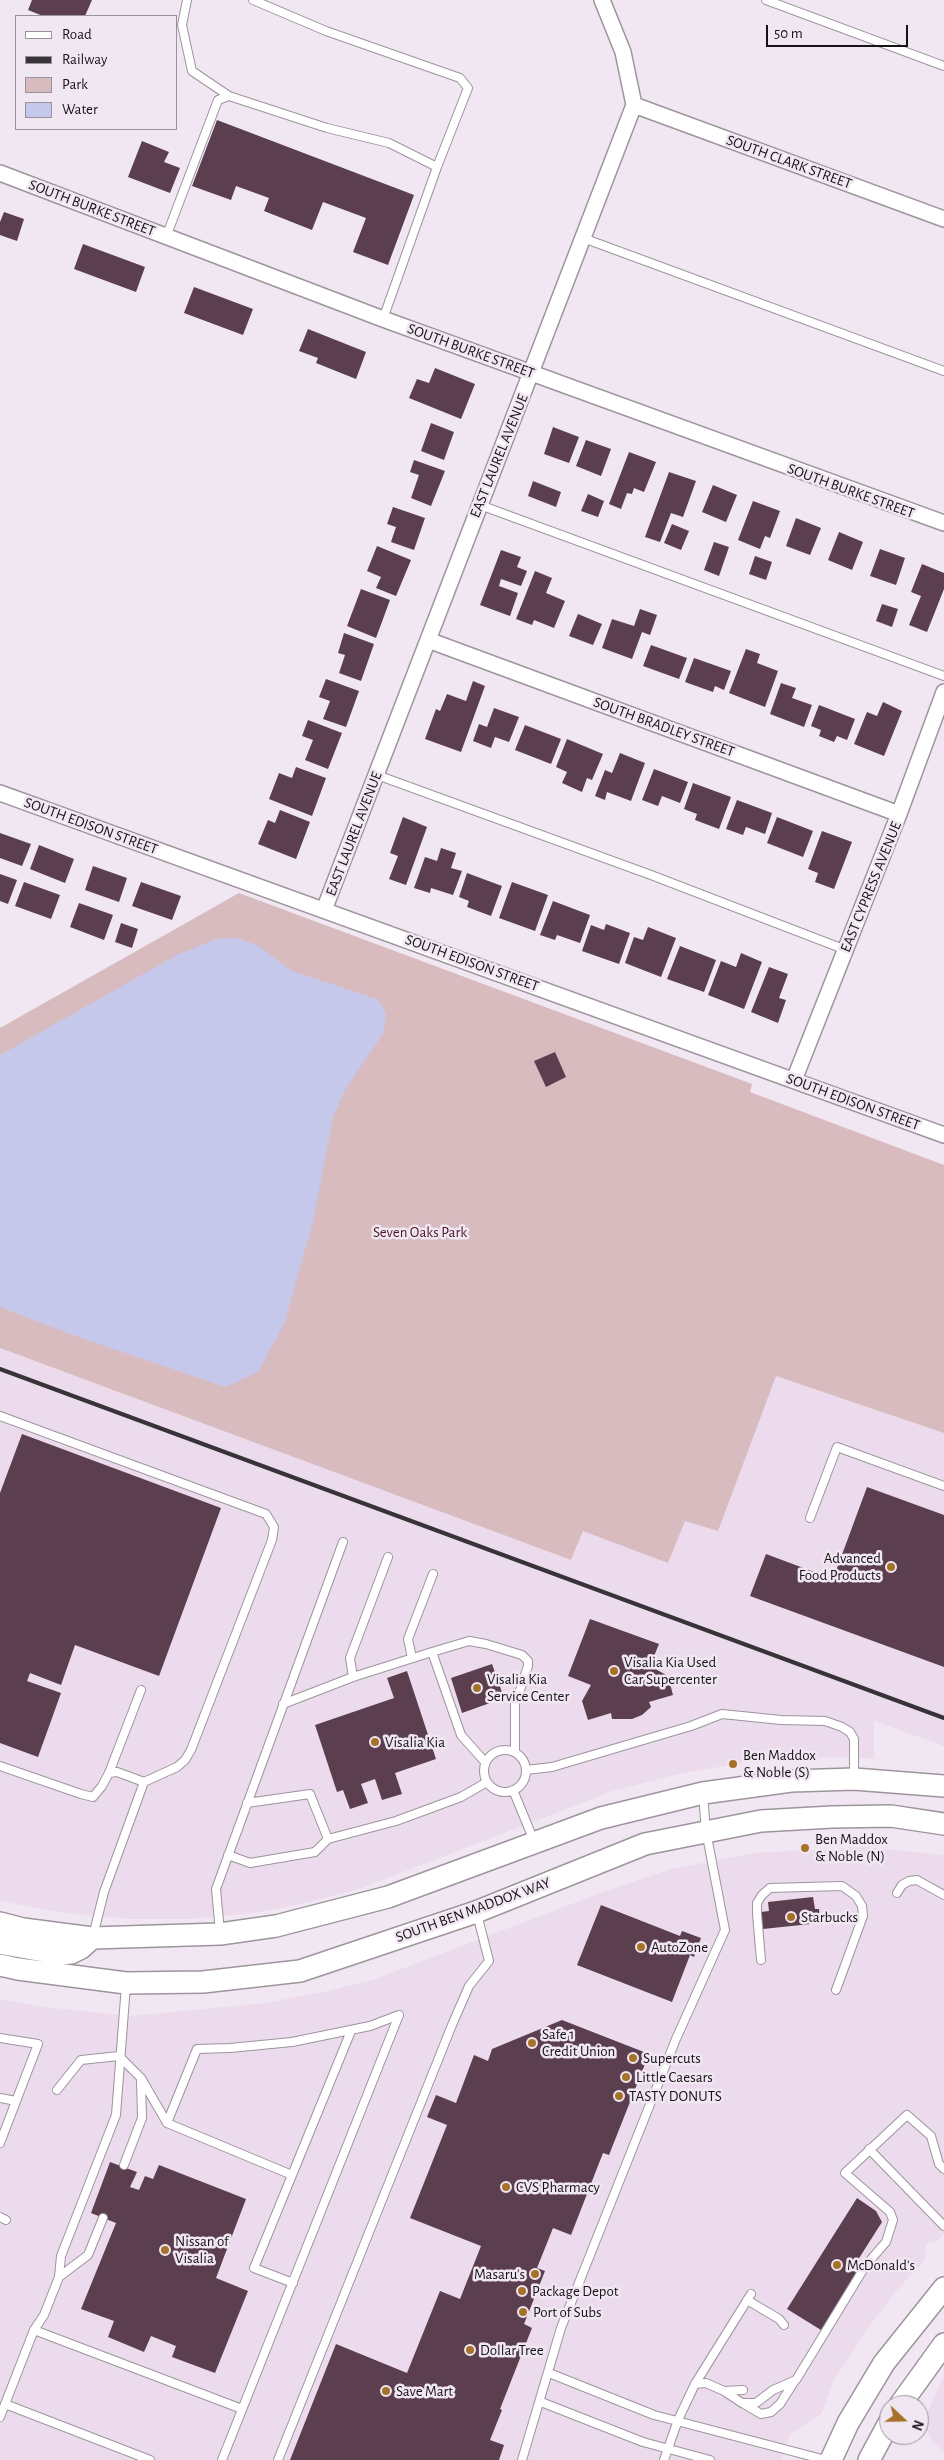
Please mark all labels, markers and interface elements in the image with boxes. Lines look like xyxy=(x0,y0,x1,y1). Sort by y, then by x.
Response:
legend xyxy=(15,15,178,130)
scale bar xyxy=(769,15,912,47)
text: 50 m xyxy=(774,26,803,41)
text: Road xyxy=(62,27,92,42)
text: Railway xyxy=(62,52,107,67)
text: Park xyxy=(62,77,88,92)
text: Water xyxy=(62,102,98,117)
street label: SOUTH CLARK STREET xyxy=(724,131,854,193)
street label: SOUTH BURKE STREET xyxy=(26,176,158,240)
street label: SOUTH BURKE STREET xyxy=(405,320,537,382)
street label: EAST LAUREL AVENUE xyxy=(466,392,532,520)
street label: SOUTH BURKE STREET xyxy=(785,460,917,522)
street label: SOUTH BRADLEY STREET xyxy=(591,693,737,761)
street label: EAST LAUREL AVENUE xyxy=(322,769,386,899)
street label: SOUTH EDISON STREET xyxy=(22,793,160,859)
street label: EAST CYPRESS AVENUE xyxy=(837,819,905,955)
street label: SOUTH EDISON STREET xyxy=(403,930,541,996)
street label: SOUTH EDISON STREET xyxy=(784,1069,922,1135)
park label: Seven Oaks Park xyxy=(373,1223,467,1241)
place label: Advanced Food Products xyxy=(799,1549,881,1584)
marker: Advanced Food Products xyxy=(885,1561,897,1573)
place label: Visalia Kia Used Car Supercenter xyxy=(624,1653,717,1688)
marker: Visalia Kia Used Car Supercenter xyxy=(608,1665,620,1677)
place label: Visalia Kia Service Center xyxy=(487,1670,569,1705)
marker: Visalia Kia Service Center xyxy=(471,1682,483,1694)
place label: Visalia Kia xyxy=(385,1733,445,1751)
marker: Visalia Kia xyxy=(369,1736,381,1748)
place label: Ben Maddox & Noble (S) xyxy=(743,1746,816,1781)
marker: Ben Maddox & Noble (S) xyxy=(727,1758,739,1770)
place label: Ben Maddox & Noble (N) xyxy=(815,1830,888,1865)
marker: Ben Maddox & Noble (N) xyxy=(799,1842,811,1854)
street label: SOUTH BEN MADDOX WAY xyxy=(393,1874,553,1946)
place label: Starbucks xyxy=(801,1908,858,1926)
marker: Starbucks xyxy=(785,1911,797,1923)
place label: AutoZone xyxy=(651,1938,708,1956)
marker: AutoZone xyxy=(635,1941,647,1953)
place label: Safe 1 Credit Union xyxy=(542,2025,615,2060)
marker: Safe 1 Credit Union xyxy=(526,2037,538,2049)
place label: Supercuts xyxy=(643,2049,701,2067)
marker: Supercuts xyxy=(627,2052,639,2064)
place label: Little Caesars xyxy=(636,2068,713,2086)
marker: Little Caesars xyxy=(620,2071,632,2083)
place label: TASTY DONUTS xyxy=(629,2087,722,2105)
marker: TASTY DONUTS xyxy=(613,2090,625,2102)
place label: CVS Pharmacy xyxy=(516,2178,600,2196)
marker: CVS Pharmacy xyxy=(500,2181,512,2193)
place label: Nissan of Visalia xyxy=(175,2232,229,2267)
marker: Nissan of Visalia xyxy=(159,2244,171,2256)
place label: McDonald's xyxy=(847,2256,915,2274)
marker: McDonald's xyxy=(831,2259,843,2271)
place label: Masaru's xyxy=(474,2265,525,2283)
marker: Masaru's xyxy=(529,2268,541,2280)
place label: Package Depot xyxy=(532,2282,619,2300)
marker: Package Depot xyxy=(516,2285,528,2297)
place label: Port of Subs xyxy=(533,2303,602,2321)
marker: Port of Subs xyxy=(517,2306,529,2318)
place label: Dollar Tree xyxy=(480,2341,544,2359)
marker: Dollar Tree xyxy=(464,2344,476,2356)
place label: Save Mart xyxy=(396,2382,453,2400)
marker: Save Mart xyxy=(380,2385,392,2397)
north arrow xyxy=(879,2395,929,2445)
text: N xyxy=(909,2418,925,2432)

